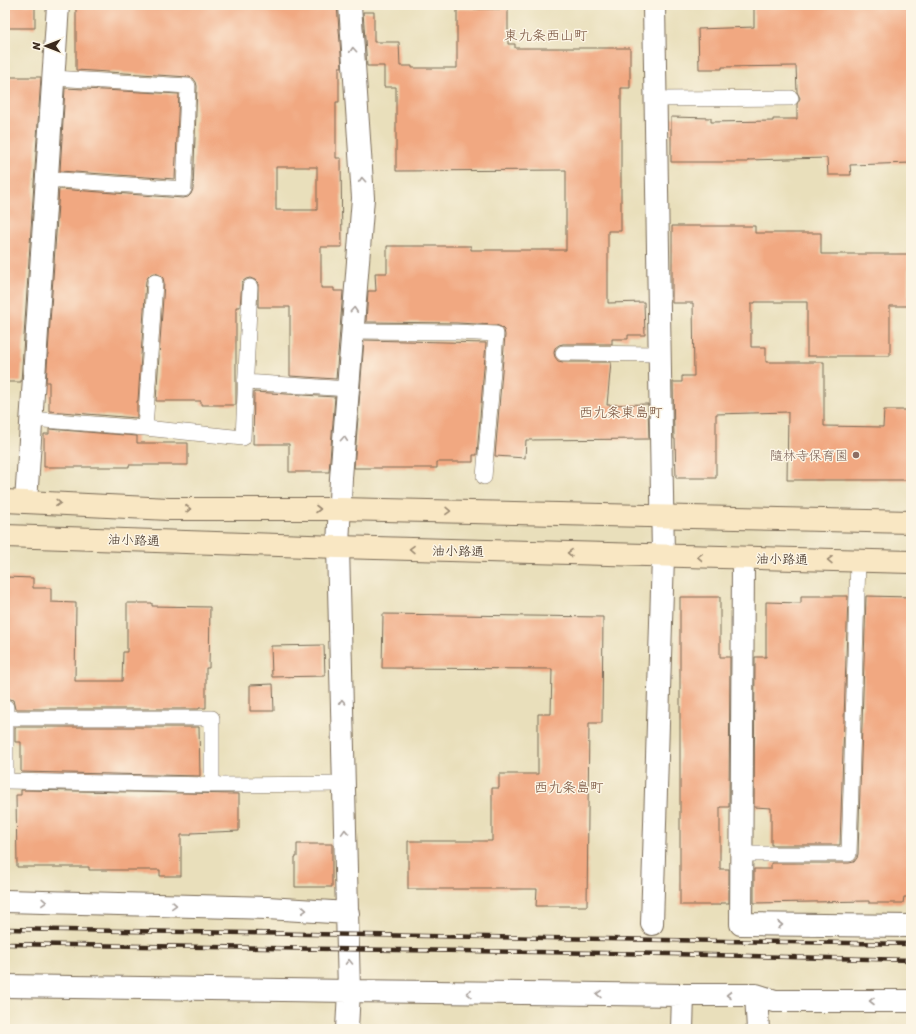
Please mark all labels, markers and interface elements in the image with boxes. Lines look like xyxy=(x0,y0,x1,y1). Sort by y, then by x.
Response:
district label: 東九条西山町 xyxy=(504,23,588,48)
north arrow xyxy=(26,26,66,66)
text: N xyxy=(27,42,46,51)
one-way arrow xyxy=(349,47,358,53)
one-way arrow xyxy=(357,177,366,183)
one-way arrow xyxy=(350,307,359,313)
district label: 西九条東島町 xyxy=(579,400,663,425)
one-way arrow xyxy=(340,436,349,442)
place label: 隨林寺保育園 xyxy=(770,444,848,467)
marker: 隨林寺保育園 xyxy=(851,450,861,460)
one-way arrow xyxy=(55,499,61,508)
one-way arrow xyxy=(185,505,191,513)
one-way arrow xyxy=(315,505,321,513)
one-way arrow xyxy=(445,507,451,516)
street label: 油小路通 xyxy=(108,528,160,552)
street label: 油小路通 xyxy=(432,539,484,563)
one-way arrow xyxy=(409,545,415,554)
street label: 油小路通 xyxy=(756,547,808,571)
one-way arrow xyxy=(567,549,573,557)
one-way arrow xyxy=(697,553,703,561)
one-way arrow xyxy=(827,556,833,564)
one-way arrow xyxy=(337,699,346,705)
district label: 西九条島町 xyxy=(534,775,604,800)
one-way arrow xyxy=(341,829,349,835)
one-way arrow xyxy=(41,897,47,906)
one-way arrow xyxy=(171,901,177,909)
one-way arrow xyxy=(301,906,307,914)
one-way arrow xyxy=(777,921,783,929)
one-way arrow xyxy=(344,959,353,965)
one-way arrow xyxy=(466,989,472,997)
one-way arrow xyxy=(596,990,602,999)
one-way arrow xyxy=(726,991,732,999)
one-way arrow xyxy=(869,997,875,1005)

